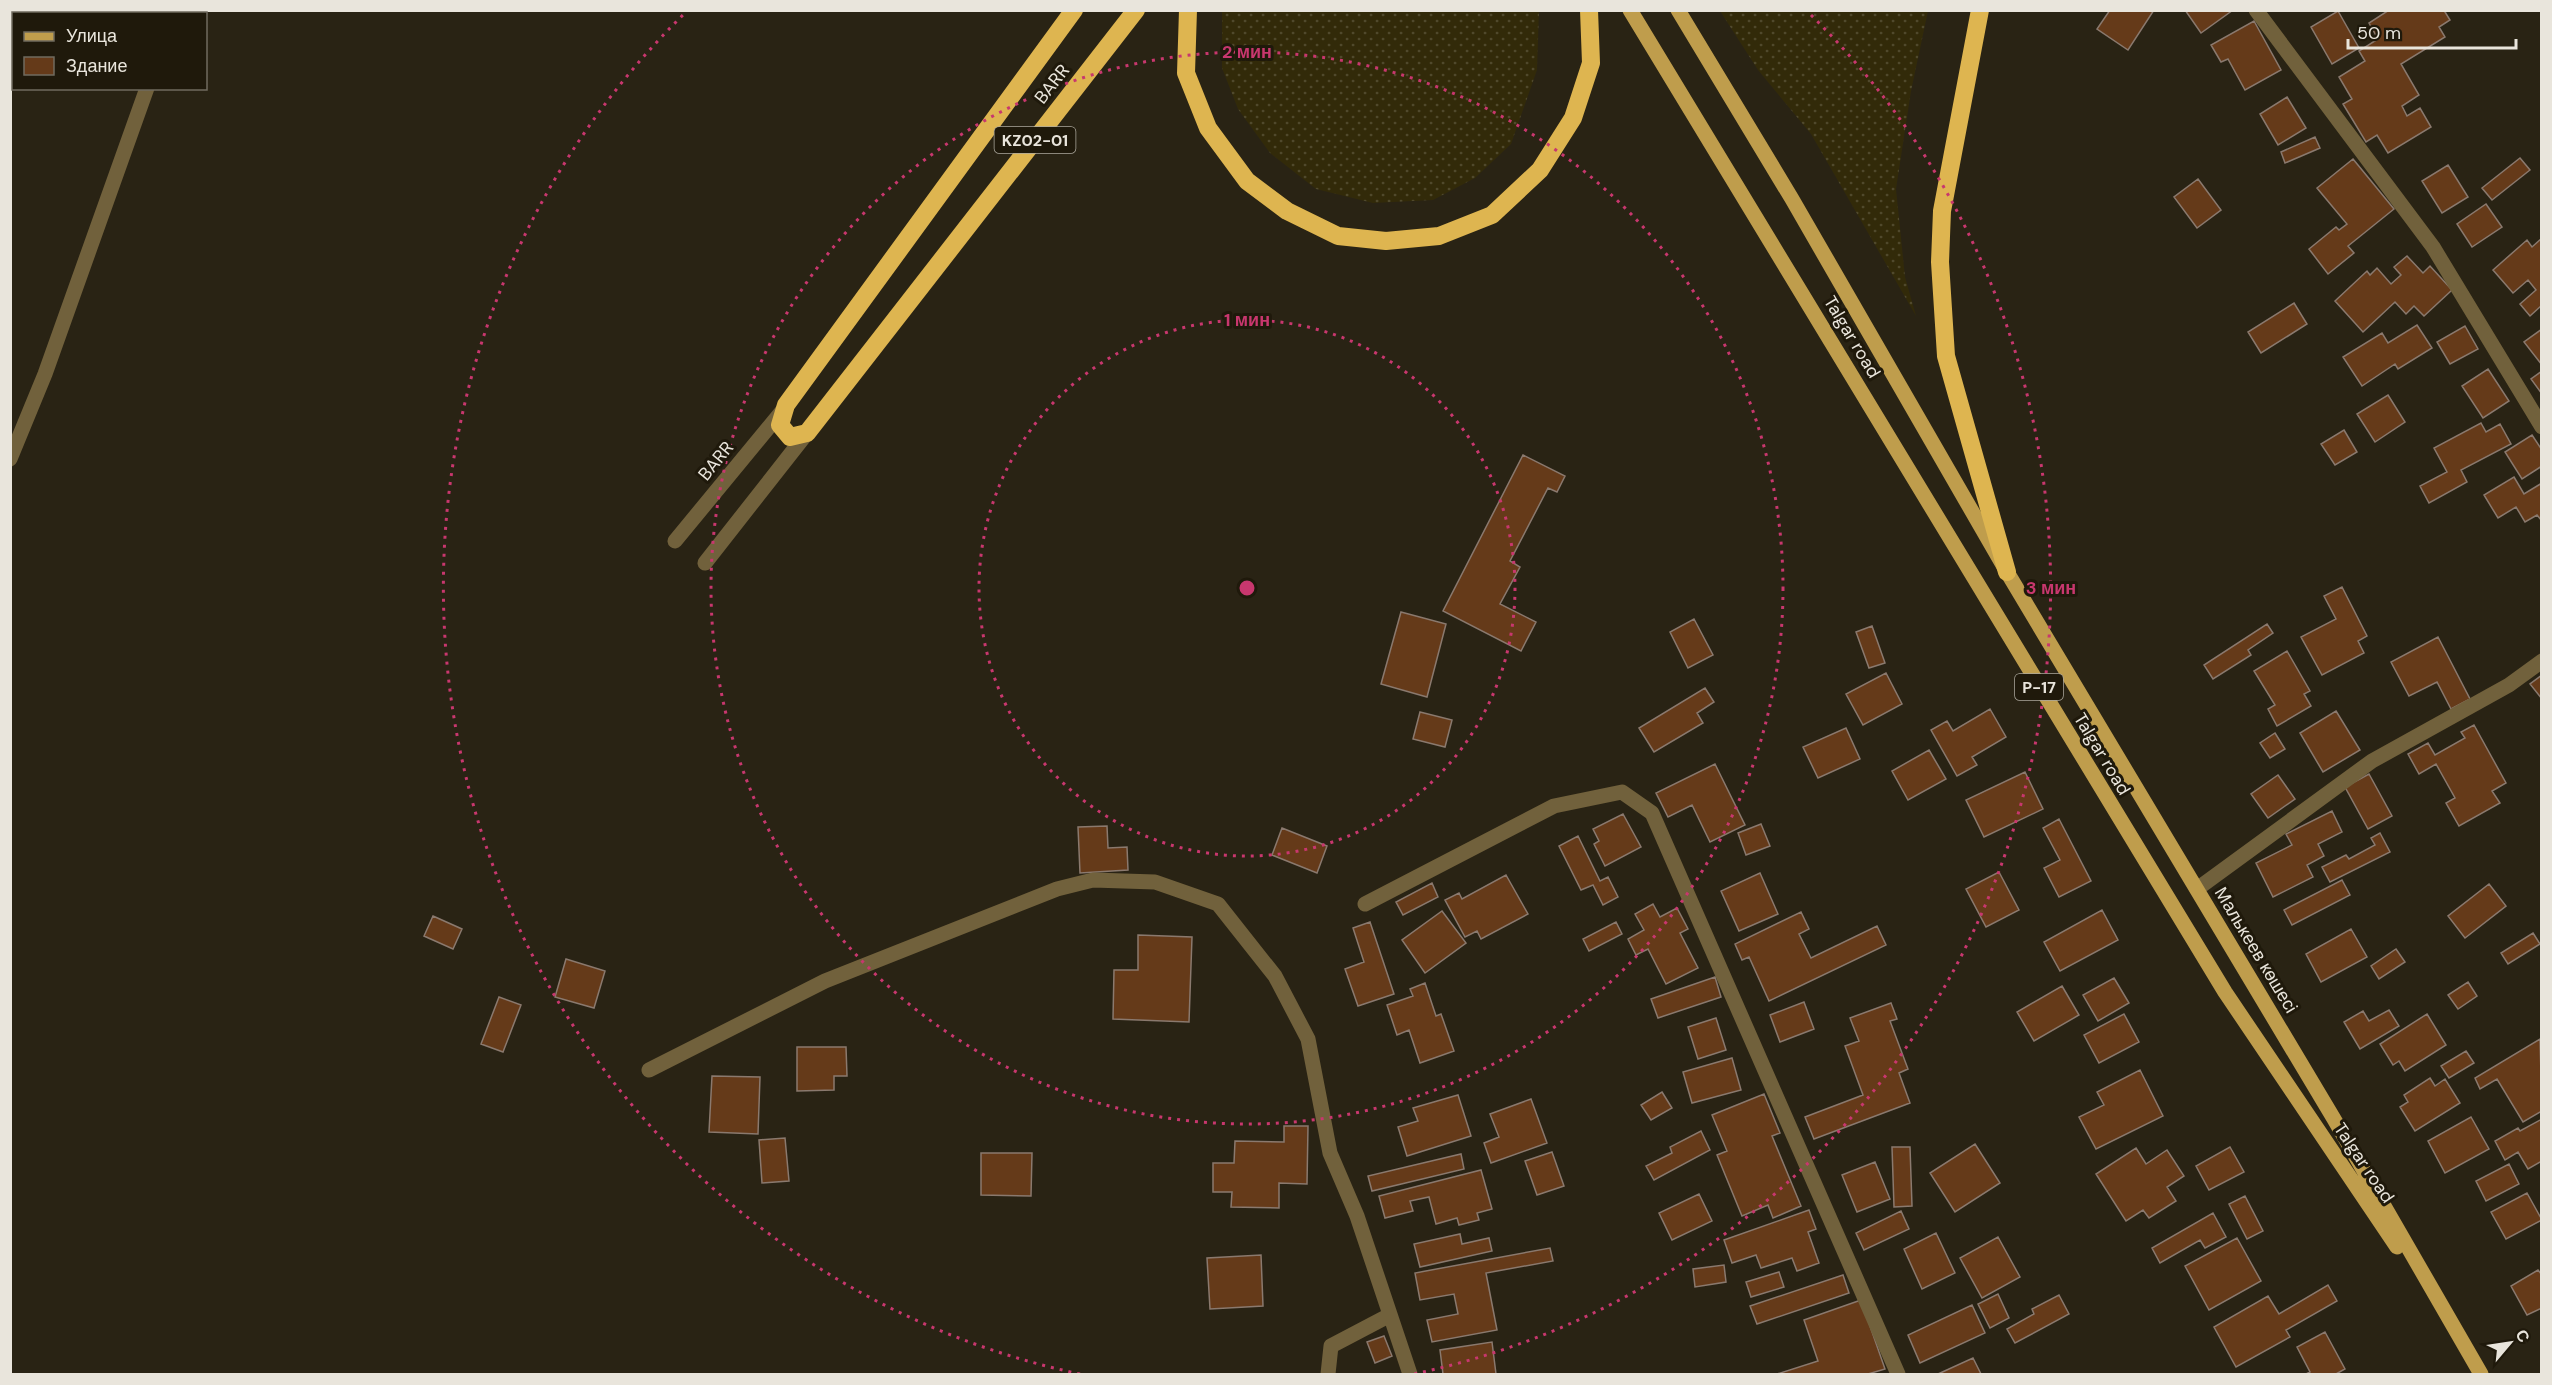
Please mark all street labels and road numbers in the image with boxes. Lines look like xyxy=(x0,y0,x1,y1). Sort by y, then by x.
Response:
street label: BARR xyxy=(1029,59,1075,109)
road number: KZ02-01 xyxy=(994,127,1076,153)
street label: Talgar road xyxy=(1818,291,1886,383)
street label: BARR xyxy=(693,436,739,486)
road number: P-17 xyxy=(2015,674,2063,700)
street label: Talgar road xyxy=(2068,708,2136,800)
street label: Малькеев көшесі xyxy=(2209,883,2303,1017)
street label: Talgar road xyxy=(2328,1118,2400,1208)

